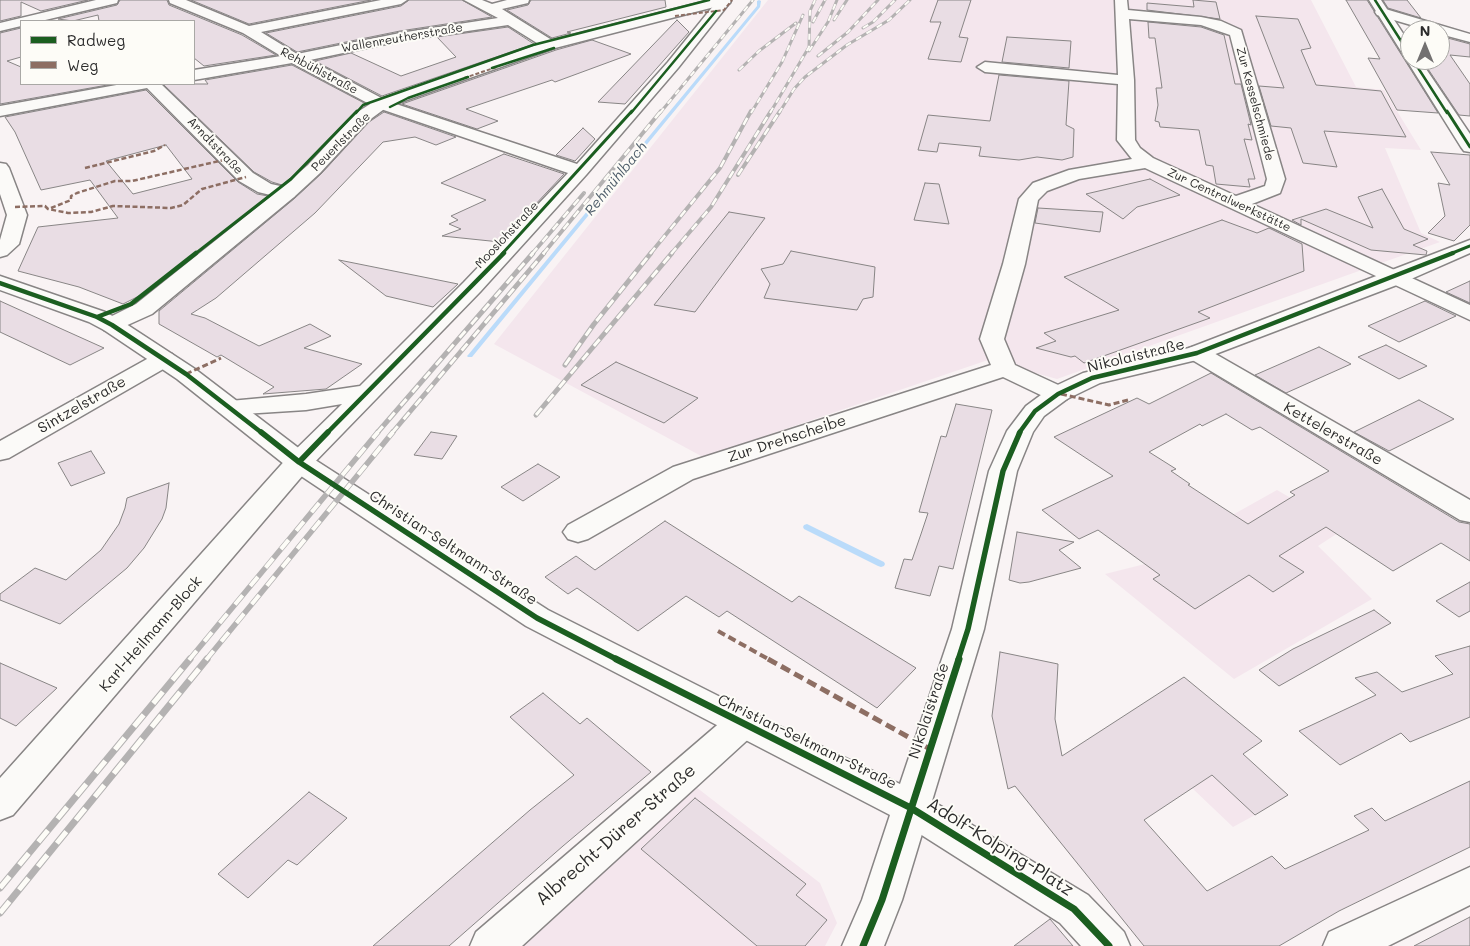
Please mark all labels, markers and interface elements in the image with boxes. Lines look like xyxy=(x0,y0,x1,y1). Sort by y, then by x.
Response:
legend xyxy=(20,20,195,85)
street label: Wallenreutherstraße xyxy=(340,20,464,56)
north arrow xyxy=(1400,20,1450,70)
text: N xyxy=(1420,21,1430,40)
text: Radweg xyxy=(67,30,125,50)
street label: Rehbühlstraße xyxy=(278,45,360,97)
street label: Zur Kesselschmiede xyxy=(1233,46,1277,162)
text: Weg xyxy=(67,55,98,75)
street label: Peuerlstraße xyxy=(309,110,373,174)
street label: Arndtstraße xyxy=(184,115,246,177)
water label: Rehmühlbach xyxy=(581,139,651,219)
street label: Zur Centralwerkstätte xyxy=(1165,165,1293,235)
street label: Mooslohstraße xyxy=(472,199,542,271)
street label: Nikolaistraße xyxy=(1085,335,1187,377)
street label: Sintzelstraße xyxy=(35,372,129,438)
street label: Kettelerstraße xyxy=(1280,398,1386,470)
street label: Zur Drehscheibe xyxy=(725,411,849,467)
street label: Christian-Seltmann-Straße xyxy=(366,487,540,609)
street label: Karl-Heilmann-Block xyxy=(96,572,206,696)
street label: Nikolaistraße xyxy=(905,661,953,761)
street label: Christian-Seltmann-Straße xyxy=(715,691,899,793)
street label: Albrecht-Dürer-Straße xyxy=(532,760,700,910)
street label: Adolf-Kolping-Platz xyxy=(923,793,1077,901)

